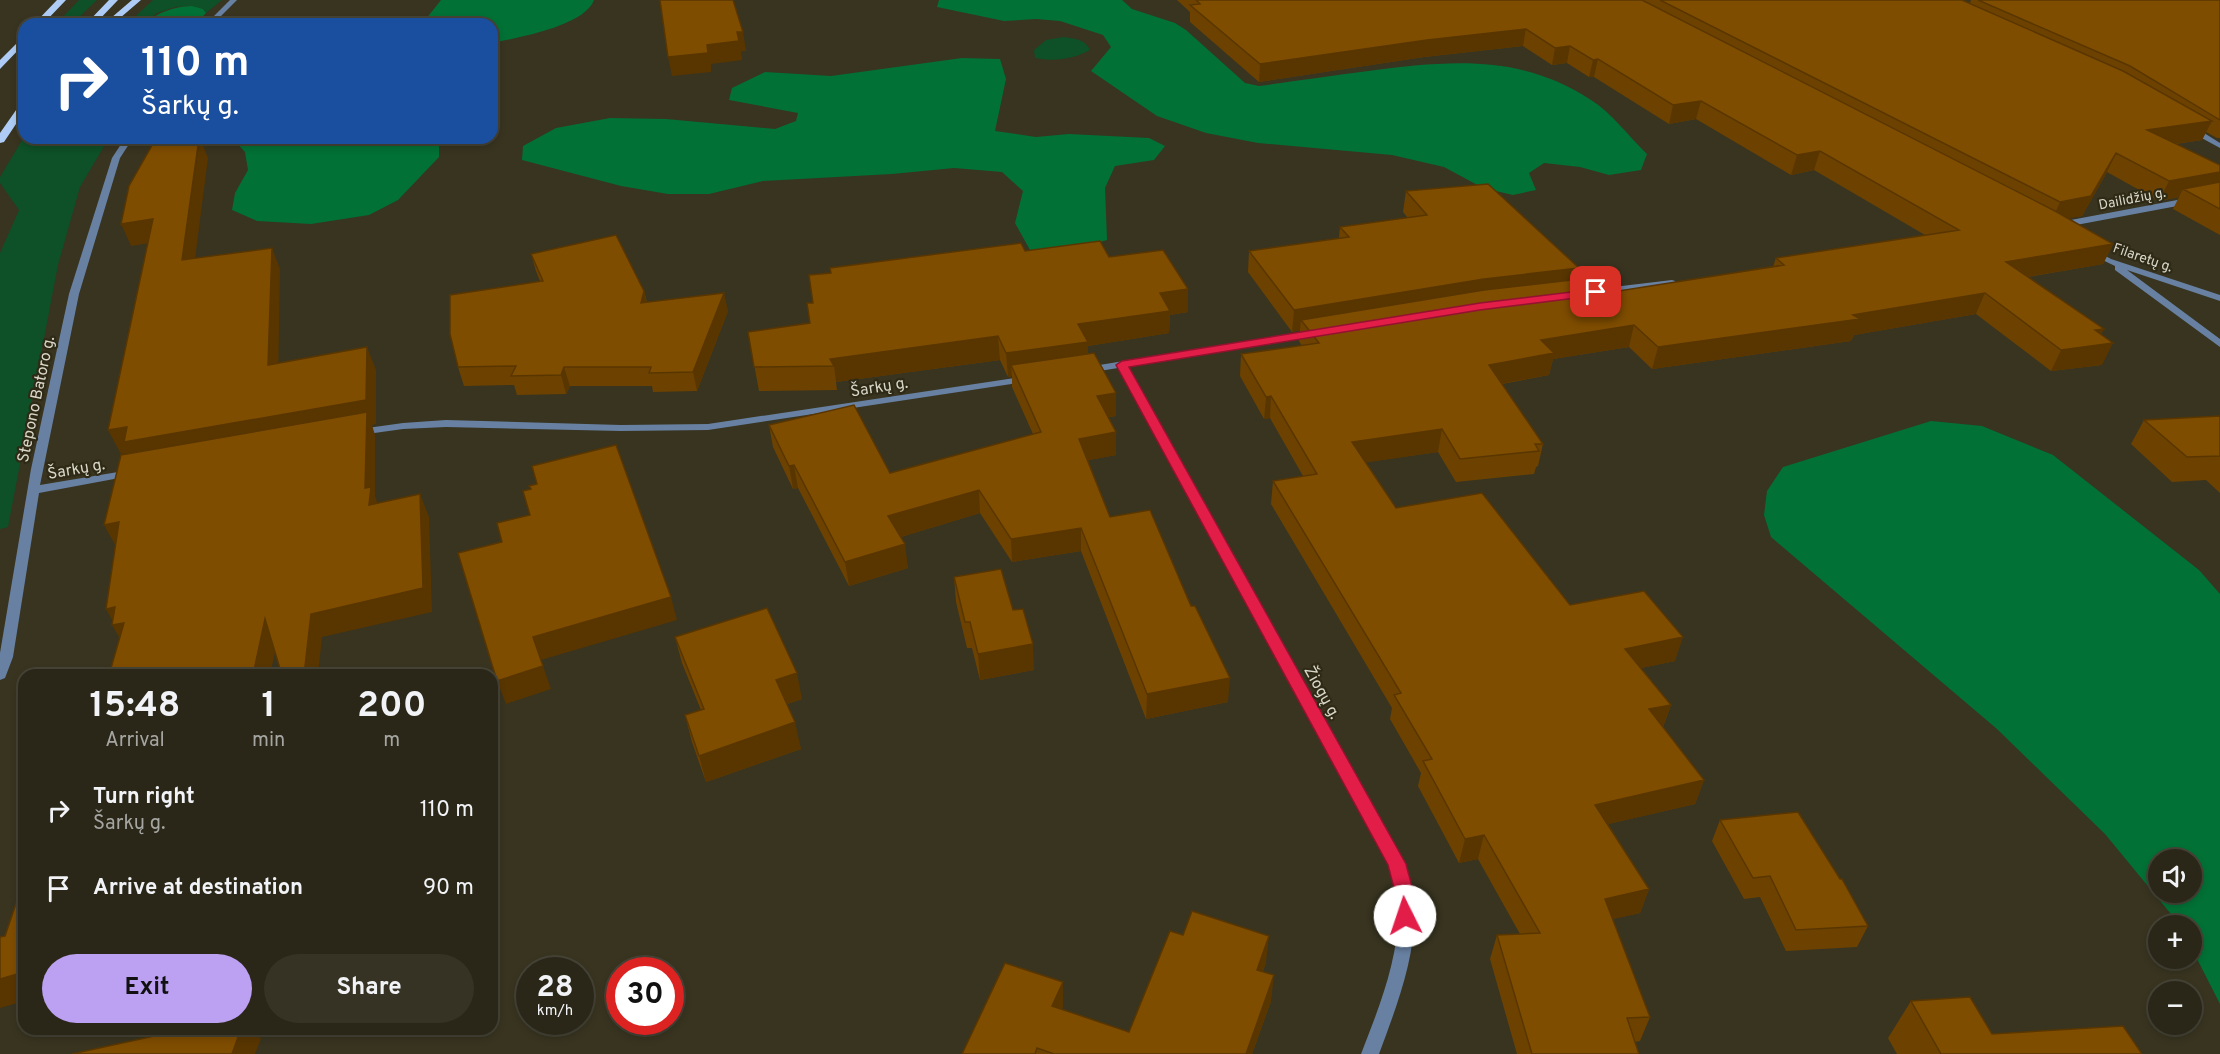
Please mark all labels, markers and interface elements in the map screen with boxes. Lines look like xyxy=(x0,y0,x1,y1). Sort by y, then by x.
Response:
text: 110 m xyxy=(141,38,250,91)
icon: right xyxy=(42,42,120,120)
text: Šarkų g. xyxy=(141,90,239,124)
street label: Dailidžių g. xyxy=(2097,185,2167,214)
street label: Filaretų g. xyxy=(2110,240,2175,277)
pin xyxy=(1570,266,1621,317)
icon: arrive xyxy=(1579,275,1612,308)
street label: Stepono Batoro g. xyxy=(14,334,60,464)
street label: Šarkų g. xyxy=(849,372,909,402)
street label: Šarkų g. xyxy=(46,453,107,485)
street label: Žiogų g. xyxy=(1298,662,1346,723)
text: 15:48 xyxy=(90,684,180,730)
text: 1 xyxy=(261,684,276,730)
text: 200 xyxy=(357,684,426,730)
text: Arrival xyxy=(105,728,165,754)
text: min xyxy=(252,728,285,754)
text: m xyxy=(383,728,400,754)
text: Turn right xyxy=(93,784,195,811)
icon: right xyxy=(42,794,75,827)
text: 110 m xyxy=(420,797,474,824)
text: Šarkų g. xyxy=(93,811,165,837)
map controls xyxy=(2148,849,2202,1035)
button: sound xyxy=(2148,849,2202,903)
icon: arrive xyxy=(42,872,75,905)
text: Arrive at destination xyxy=(93,875,303,902)
text: 90 m xyxy=(423,875,474,902)
position arrow xyxy=(1373,884,1437,948)
button: + xyxy=(2148,915,2202,969)
button: Exit xyxy=(42,954,252,1023)
button: Share xyxy=(264,954,474,1023)
speed limit sign: 30 xyxy=(606,957,684,1035)
text: 28 xyxy=(536,970,574,1007)
button: − xyxy=(2148,981,2202,1035)
text: km/h xyxy=(537,1002,573,1021)

